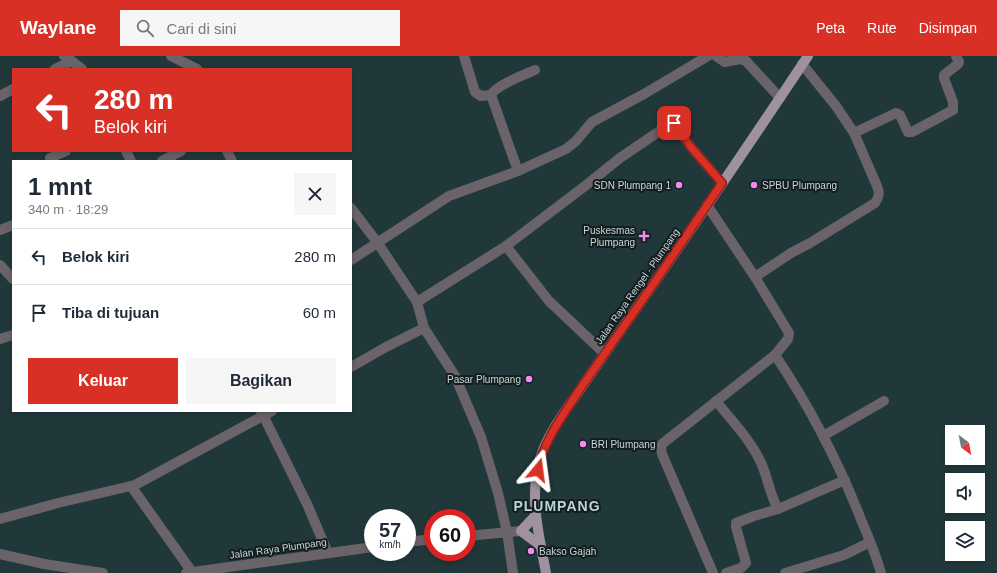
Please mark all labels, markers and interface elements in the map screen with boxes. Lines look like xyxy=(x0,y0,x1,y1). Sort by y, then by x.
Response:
search box xyxy=(120,10,400,46)
text: Waylane xyxy=(20,17,96,38)
icon: search xyxy=(134,17,156,39)
text: Cari di sini xyxy=(166,20,236,37)
text: Peta xyxy=(816,20,845,36)
text: Rute xyxy=(867,20,897,36)
text: Disimpan xyxy=(919,20,977,36)
icon: left xyxy=(28,84,80,136)
text: 280 m xyxy=(94,84,173,115)
pin xyxy=(657,106,691,140)
icon: arrive xyxy=(663,112,685,134)
text: Belok kiri xyxy=(94,117,167,137)
text: 1 mnt xyxy=(28,173,92,200)
button: close xyxy=(294,173,336,215)
place label: SDN Plumpang 1 xyxy=(594,180,671,191)
marker: SDN Plumpang 1 xyxy=(674,180,684,190)
marker: SPBU Plumpang xyxy=(749,180,759,190)
place label: SPBU Plumpang xyxy=(762,180,837,191)
text: 340 m · 18:29 xyxy=(28,202,108,217)
place label: Puskesmas Plumpang xyxy=(583,225,635,248)
street label: Jalan Raya Rengel - Plumpang xyxy=(593,226,682,346)
marker: Puskesmas Plumpang xyxy=(638,230,650,242)
icon: left xyxy=(28,246,50,268)
text: Belok kiri xyxy=(62,248,130,265)
text: 280 m xyxy=(294,248,336,265)
icon: arrive xyxy=(28,302,50,324)
text: Tiba di tujuan xyxy=(62,304,159,321)
text: 60 m xyxy=(303,304,336,321)
button: Keluar xyxy=(28,358,178,404)
button: Bagikan xyxy=(186,358,336,404)
place label: Pasar Plumpang xyxy=(447,374,521,385)
marker: Pasar Plumpang xyxy=(524,374,534,384)
north arrow xyxy=(945,425,985,465)
map controls xyxy=(945,425,985,561)
marker: BRI Plumpang xyxy=(578,439,588,449)
place label: BRI Plumpang xyxy=(591,439,655,450)
position arrow xyxy=(517,449,559,491)
button: sound xyxy=(945,473,985,513)
district label: PLUMPANG xyxy=(513,498,601,514)
speed limit sign: 60 xyxy=(424,509,476,561)
text: 57 xyxy=(379,519,401,541)
button: layers xyxy=(945,521,985,561)
street label: Jalan Raya Plumpang xyxy=(229,536,327,561)
text: km/h xyxy=(379,539,401,550)
marker: Bakso Gajah xyxy=(526,546,536,556)
place label: Bakso Gajah xyxy=(539,546,596,557)

